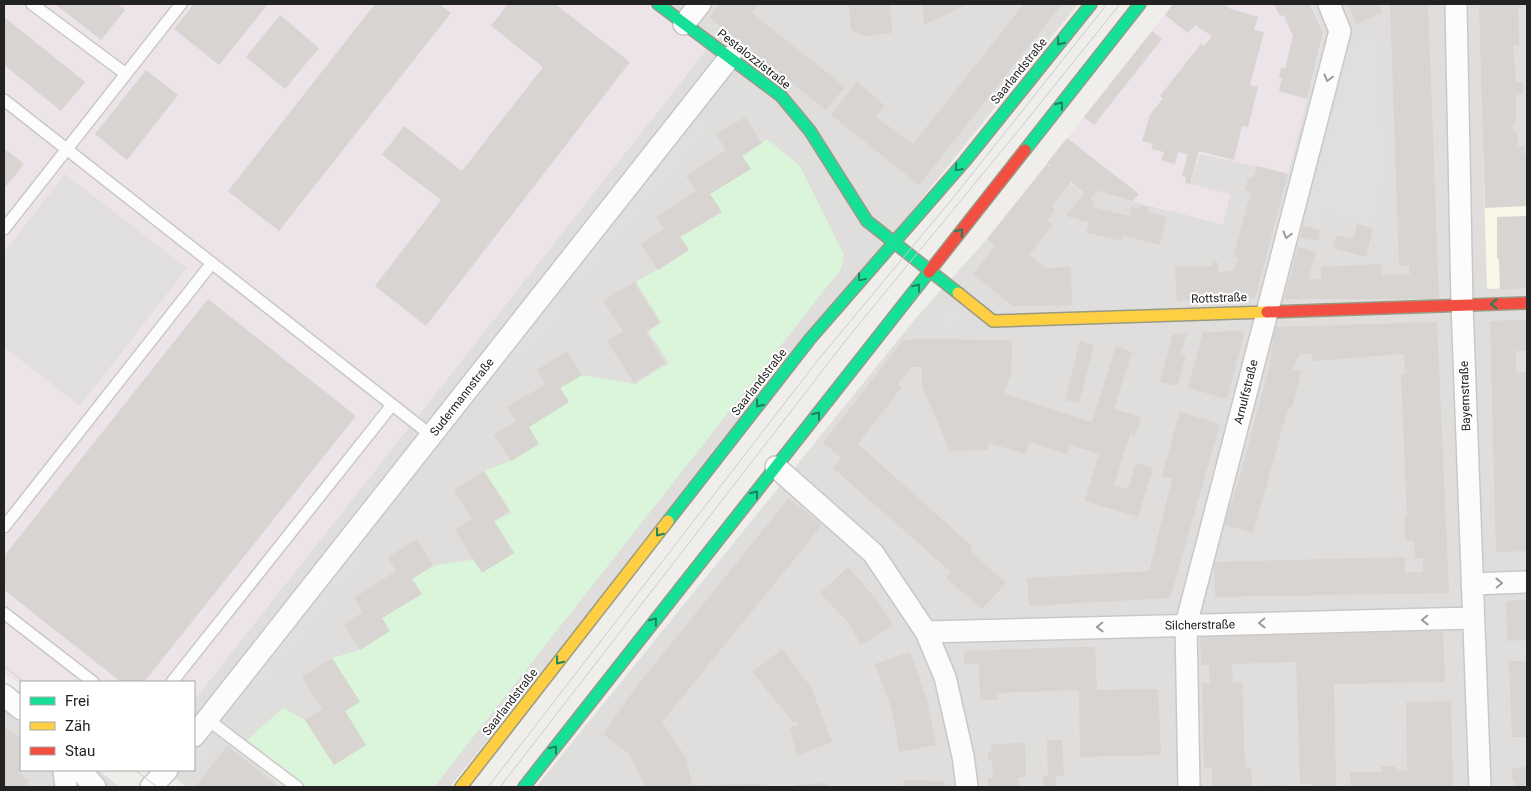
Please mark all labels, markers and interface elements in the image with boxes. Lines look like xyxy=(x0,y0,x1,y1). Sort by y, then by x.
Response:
street label: Pestalozzistraße xyxy=(715,26,793,92)
street label: Saarlandstraße xyxy=(988,35,1050,107)
one-way arrow xyxy=(1058,36,1066,45)
one-way arrow xyxy=(1323,73,1333,81)
one-way arrow xyxy=(1055,102,1063,111)
one-way arrow xyxy=(955,163,964,172)
one-way arrow xyxy=(954,229,963,238)
one-way arrow xyxy=(1282,231,1292,239)
one-way arrow xyxy=(858,272,867,281)
one-way arrow xyxy=(911,283,920,293)
street label: Rottstraße xyxy=(1191,290,1247,306)
one-way arrow xyxy=(1490,298,1498,309)
street label: Saarlandstraße xyxy=(729,346,789,418)
street label: Sudermannstraße xyxy=(427,355,497,439)
street label: Arnulfstraße xyxy=(1231,358,1261,426)
street label: Bayernstraße xyxy=(1457,360,1473,432)
one-way arrow xyxy=(756,398,764,407)
one-way arrow xyxy=(811,412,819,421)
one-way arrow xyxy=(749,490,758,499)
one-way arrow xyxy=(656,527,665,537)
one-way arrow xyxy=(1496,578,1504,588)
one-way arrow xyxy=(1420,614,1428,625)
street label: Silcherstraße xyxy=(1165,617,1235,633)
one-way arrow xyxy=(648,618,656,627)
one-way arrow xyxy=(1258,618,1266,629)
one-way arrow xyxy=(1095,622,1103,633)
one-way arrow xyxy=(557,655,565,664)
street label: Saarlandstraße xyxy=(480,666,540,738)
legend xyxy=(20,681,195,771)
text: Frei xyxy=(65,692,90,710)
text: Zäh xyxy=(65,717,90,735)
text: Stau xyxy=(65,742,95,760)
one-way arrow xyxy=(548,746,556,755)

